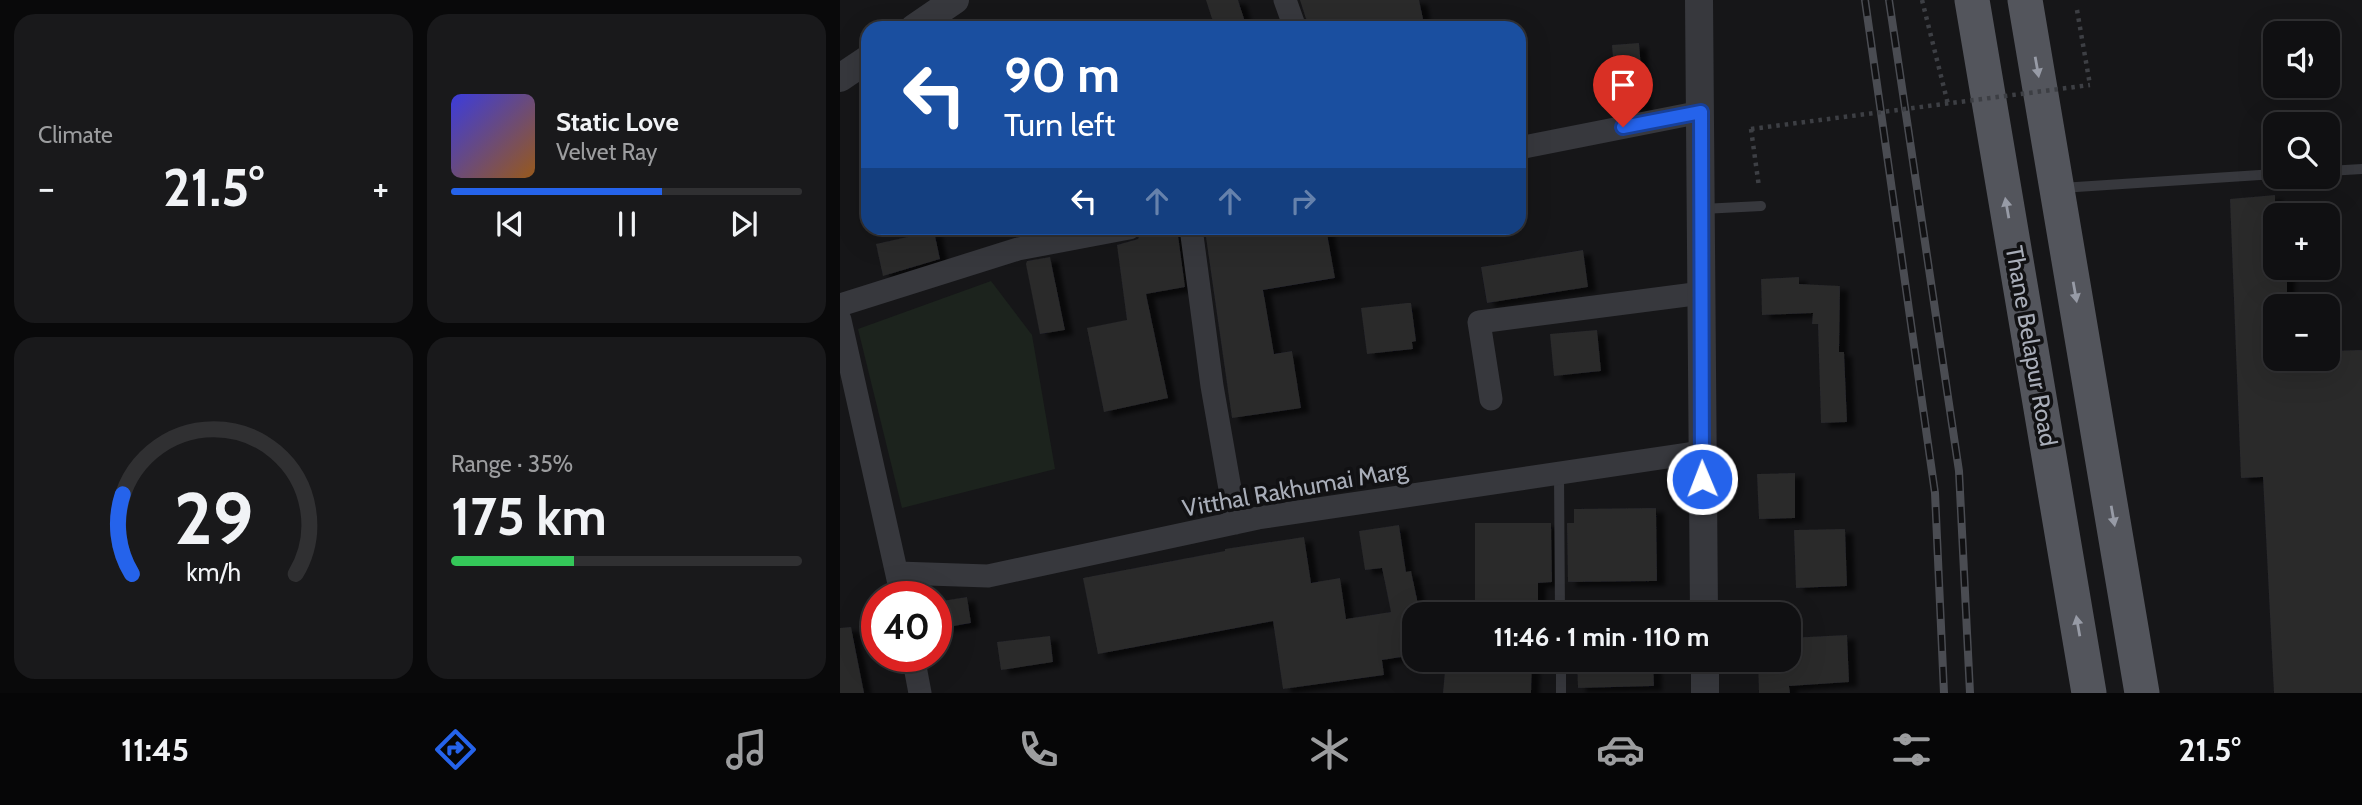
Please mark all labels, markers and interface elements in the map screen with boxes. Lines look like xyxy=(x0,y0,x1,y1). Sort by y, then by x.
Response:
map controls xyxy=(2263,21,2340,371)
button: sound xyxy=(2263,21,2340,98)
text: 90 m xyxy=(1004,45,1120,104)
icon: left xyxy=(889,49,980,140)
pin xyxy=(1593,55,1653,127)
one-way arrow xyxy=(2032,56,2043,78)
icon: arrive xyxy=(1604,66,1642,104)
text: Turn left xyxy=(1004,105,1115,144)
text: Static Love xyxy=(556,106,679,138)
button: search xyxy=(2263,112,2340,189)
text: Climate xyxy=(38,121,113,149)
text: Velvet Ray xyxy=(556,138,657,166)
text: 21.5° xyxy=(163,156,264,219)
text: − xyxy=(38,164,55,211)
text: + xyxy=(372,164,389,211)
icon: left xyxy=(1065,182,1103,220)
icon: ahead xyxy=(1138,182,1176,220)
icon: ahead xyxy=(1211,182,1249,220)
icon: right xyxy=(1284,182,1322,220)
one-way arrow xyxy=(2001,197,2012,219)
button: + xyxy=(2263,203,2340,280)
icon: previous xyxy=(491,205,529,243)
icon: pause xyxy=(608,205,646,243)
icon: next xyxy=(725,205,763,243)
street label: Thane Belapur Road xyxy=(2000,243,2063,448)
one-way arrow xyxy=(2070,281,2081,303)
button: − xyxy=(2263,294,2340,371)
position arrow xyxy=(1665,442,1739,516)
text: Range · 35% xyxy=(451,450,573,478)
street label: Vitthal Rakhumai Marg xyxy=(1180,454,1411,523)
text: 29 xyxy=(174,474,253,562)
text: 175 km xyxy=(451,485,607,548)
one-way arrow xyxy=(2107,505,2118,527)
text: km/h xyxy=(186,557,241,587)
speed limit sign: 40 xyxy=(861,581,952,672)
one-way arrow xyxy=(2072,615,2083,637)
text: 11:46 · 1 min · 110 m xyxy=(1494,621,1709,653)
icon: directions xyxy=(431,725,480,774)
icon: music xyxy=(722,725,771,774)
icon: phone xyxy=(1014,725,1063,774)
icon: climate xyxy=(1305,725,1354,774)
icon: car xyxy=(1596,725,1645,774)
icon: filters xyxy=(1887,725,1936,774)
text: 11:45 xyxy=(121,730,189,769)
text: 21.5° xyxy=(2179,730,2241,769)

